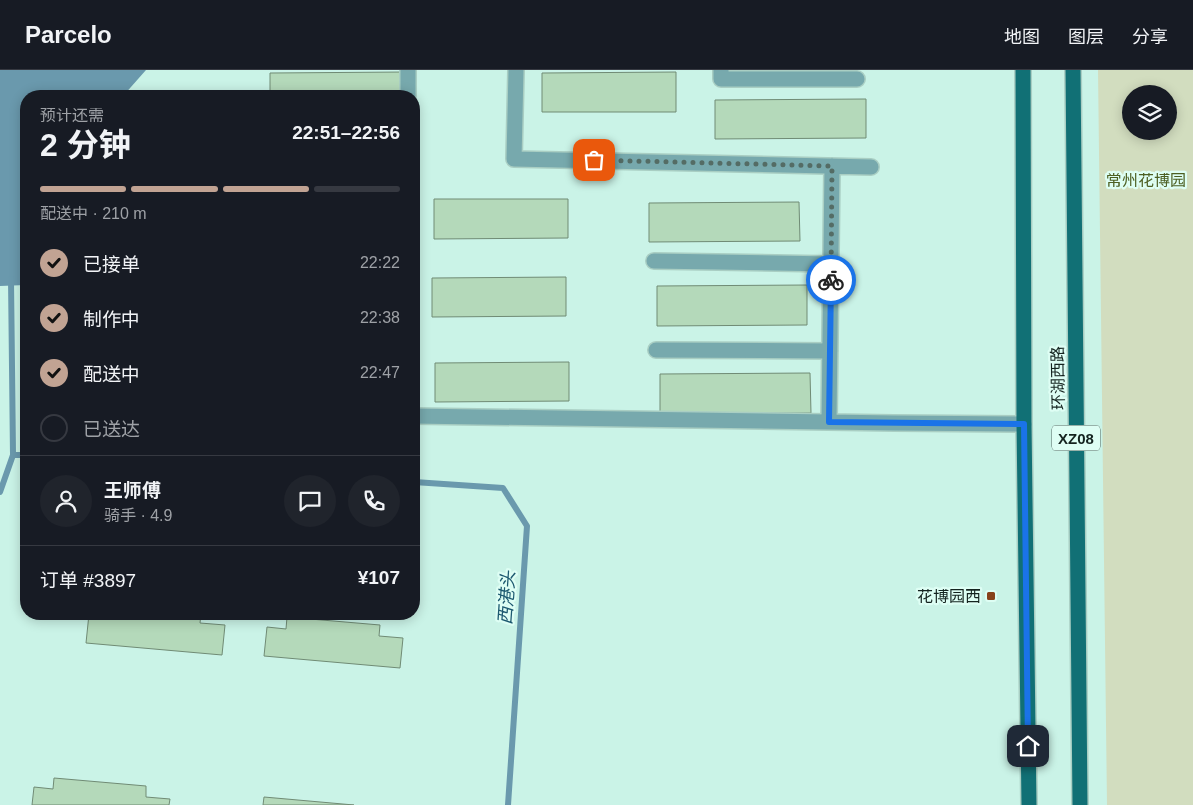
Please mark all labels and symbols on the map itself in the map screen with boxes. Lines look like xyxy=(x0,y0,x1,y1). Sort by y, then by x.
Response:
pin xyxy=(573,139,615,181)
park label: 常州花博园 xyxy=(1106,172,1186,189)
courier xyxy=(806,255,856,305)
street label: 环湖西路 xyxy=(1049,346,1067,410)
road number: XZ08 xyxy=(1052,426,1100,450)
water label: 西港头 xyxy=(495,569,519,626)
place label: 花博园西 xyxy=(917,588,981,605)
marker: 花博园西 xyxy=(985,590,997,602)
pin xyxy=(1007,725,1049,767)

